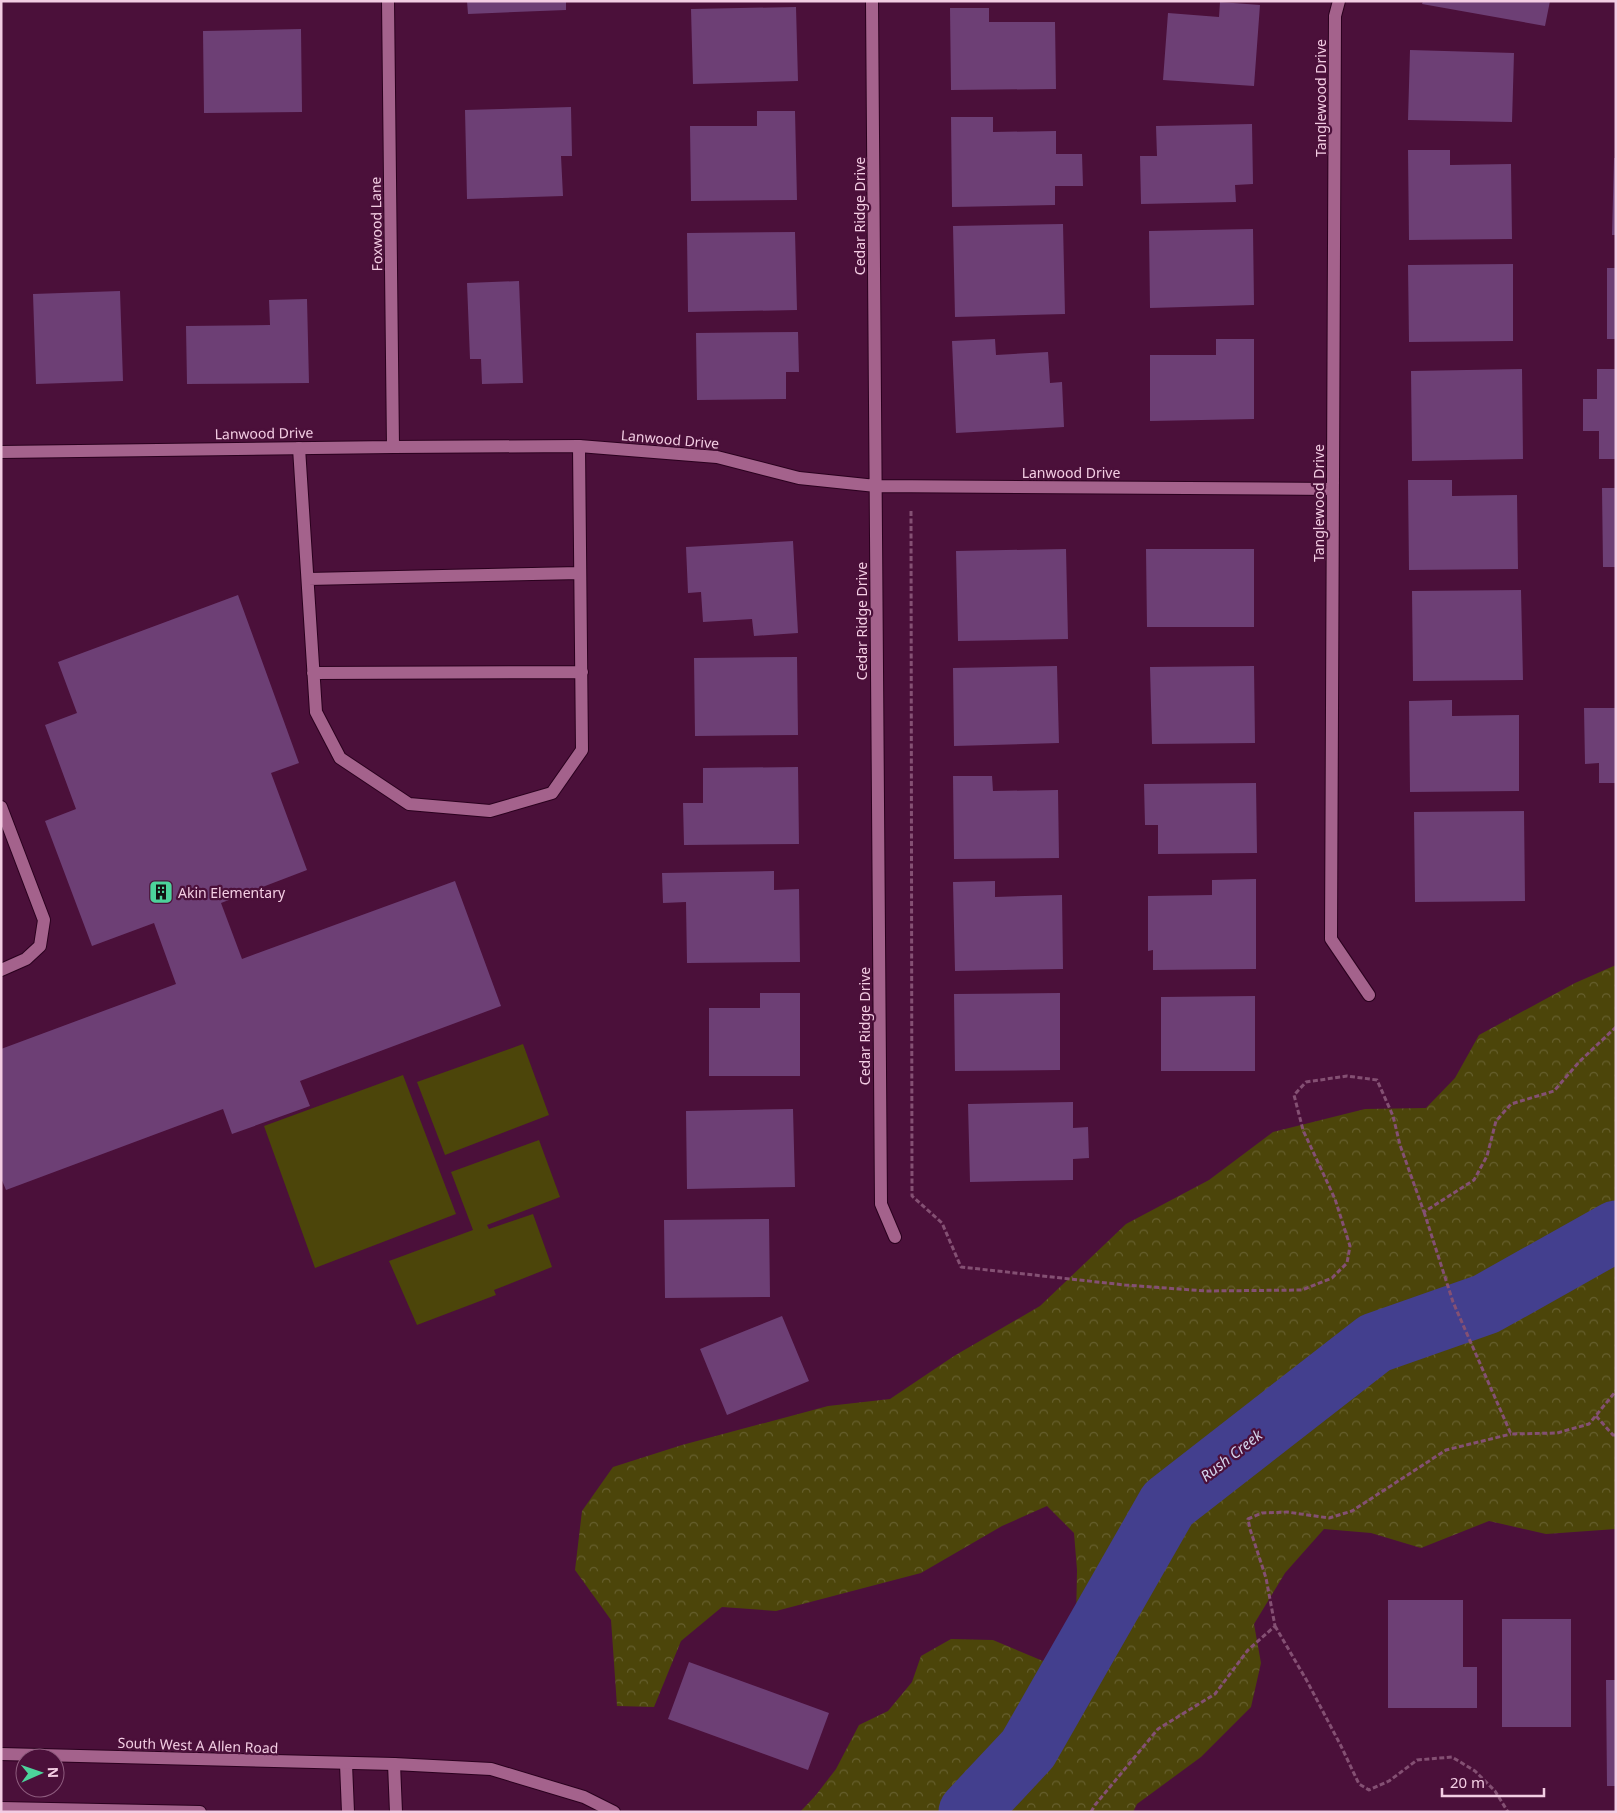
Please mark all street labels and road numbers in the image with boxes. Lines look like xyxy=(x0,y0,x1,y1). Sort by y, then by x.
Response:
street label: Tanglewood Drive xyxy=(1311,39,1330,157)
street label: Cedar Ridge Drive xyxy=(850,157,869,275)
street label: Foxwood Lane xyxy=(366,176,386,272)
street label: Lanwood Drive xyxy=(215,423,314,443)
street label: Lanwood Drive xyxy=(620,425,720,453)
street label: Tanglewood Drive xyxy=(1309,444,1328,562)
street label: Lanwood Drive xyxy=(1022,463,1120,482)
street label: Cedar Ridge Drive xyxy=(852,562,871,680)
street label: Cedar Ridge Drive xyxy=(855,967,874,1085)
street label: South West A Allen Road xyxy=(117,1733,279,1757)

